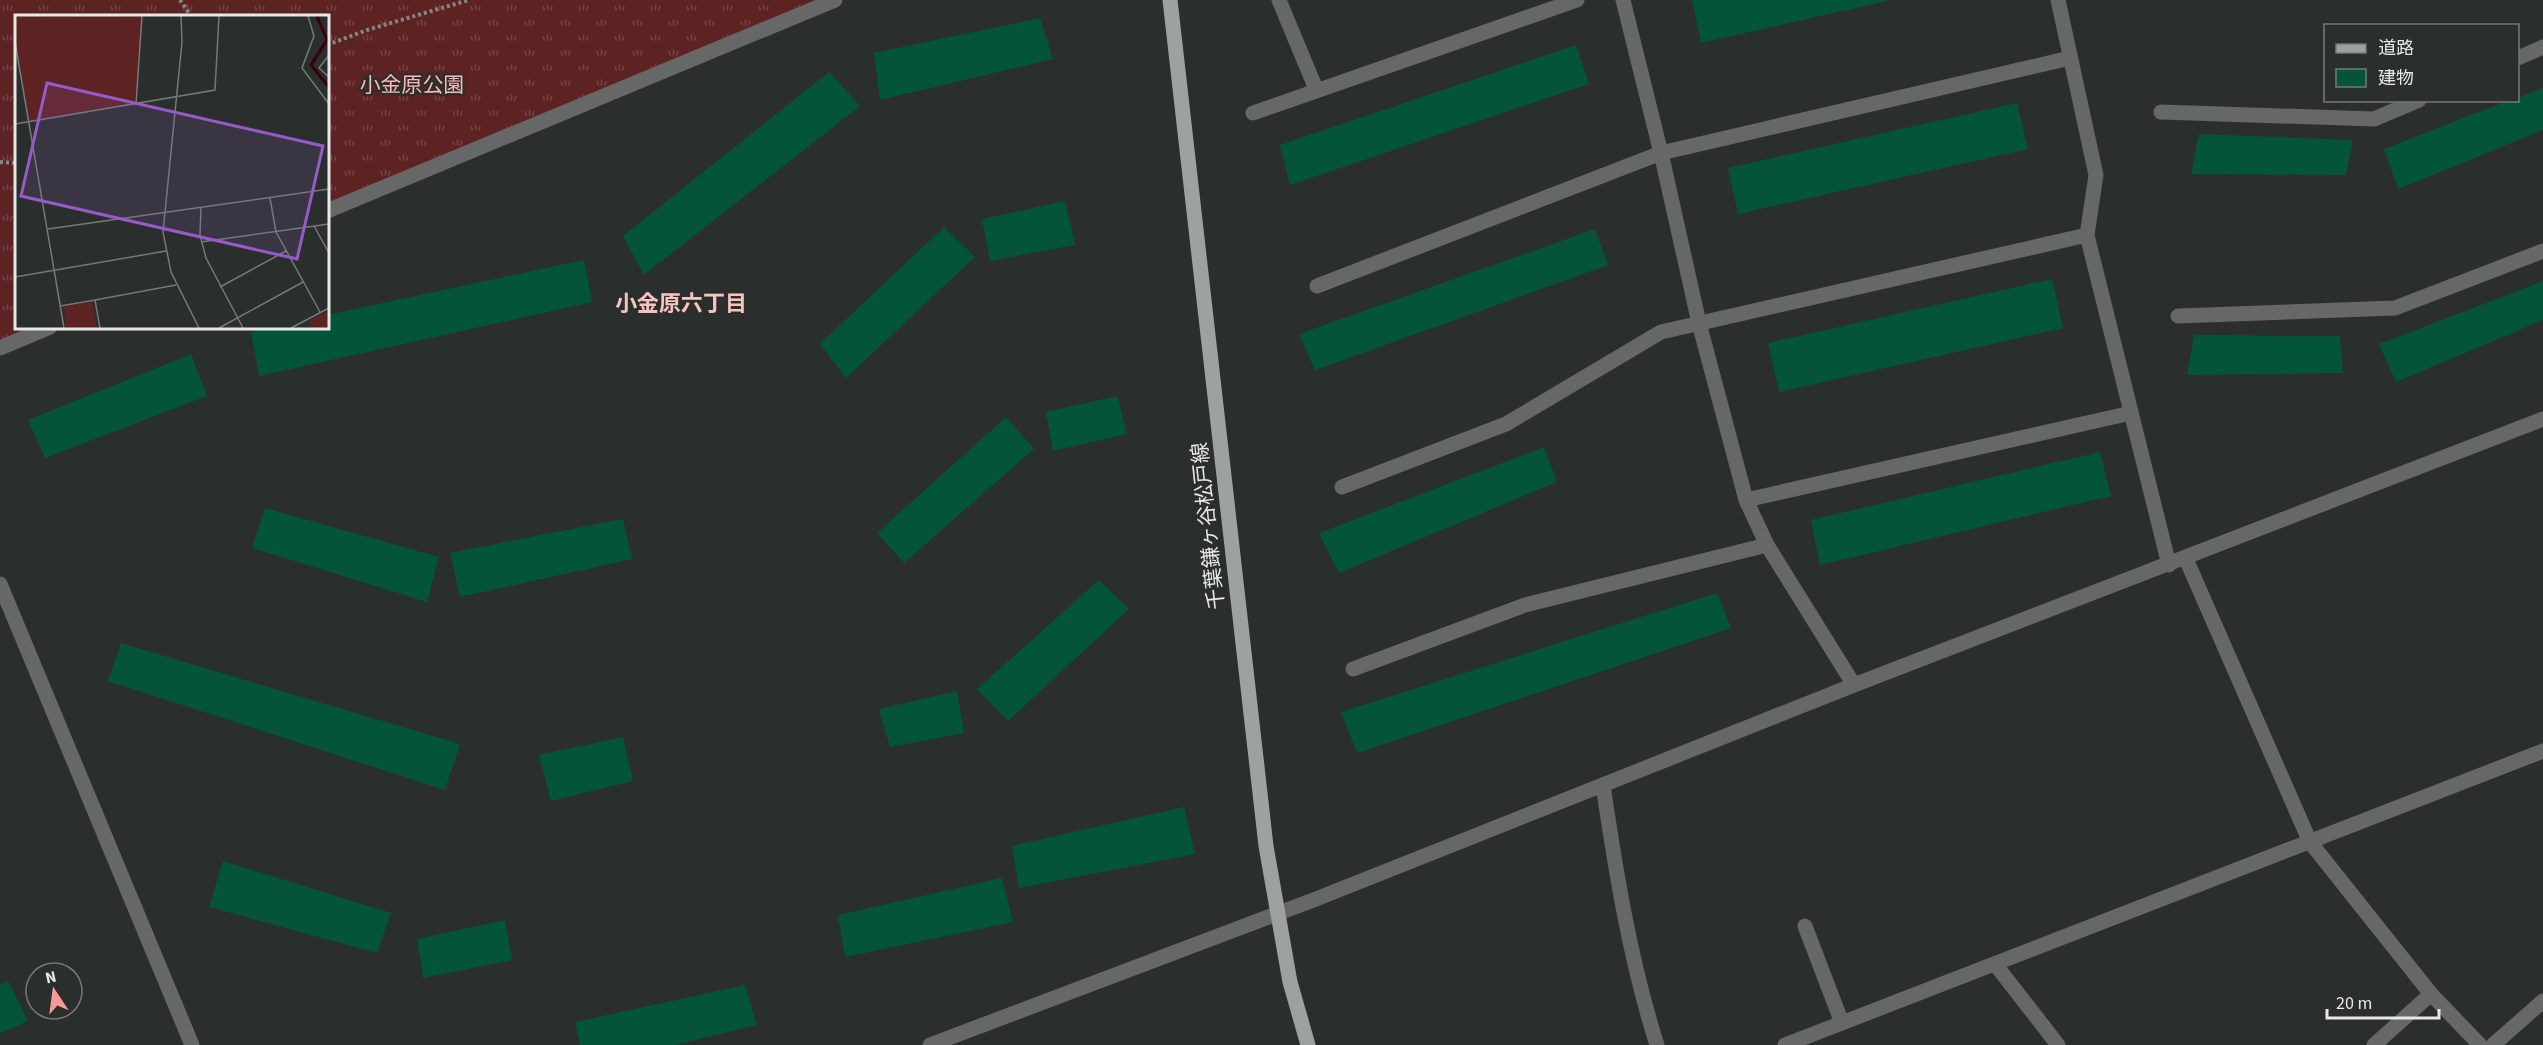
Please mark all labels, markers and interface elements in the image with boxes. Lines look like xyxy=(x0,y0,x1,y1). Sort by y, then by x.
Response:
inset map xyxy=(15,15,328,328)
legend xyxy=(2324,24,2519,102)
text: 道路 xyxy=(2378,36,2414,61)
text: 建物 xyxy=(2378,66,2414,91)
park label: 小金原公園 xyxy=(360,70,465,100)
district label: 小金原六丁目 xyxy=(615,288,747,320)
street label: 千葉鎌ヶ谷松戸線 xyxy=(1184,441,1232,611)
north arrow xyxy=(24,961,84,1021)
text: N xyxy=(43,965,59,989)
scale bar xyxy=(2327,982,2440,1020)
text: 20 m xyxy=(2336,991,2372,1016)

